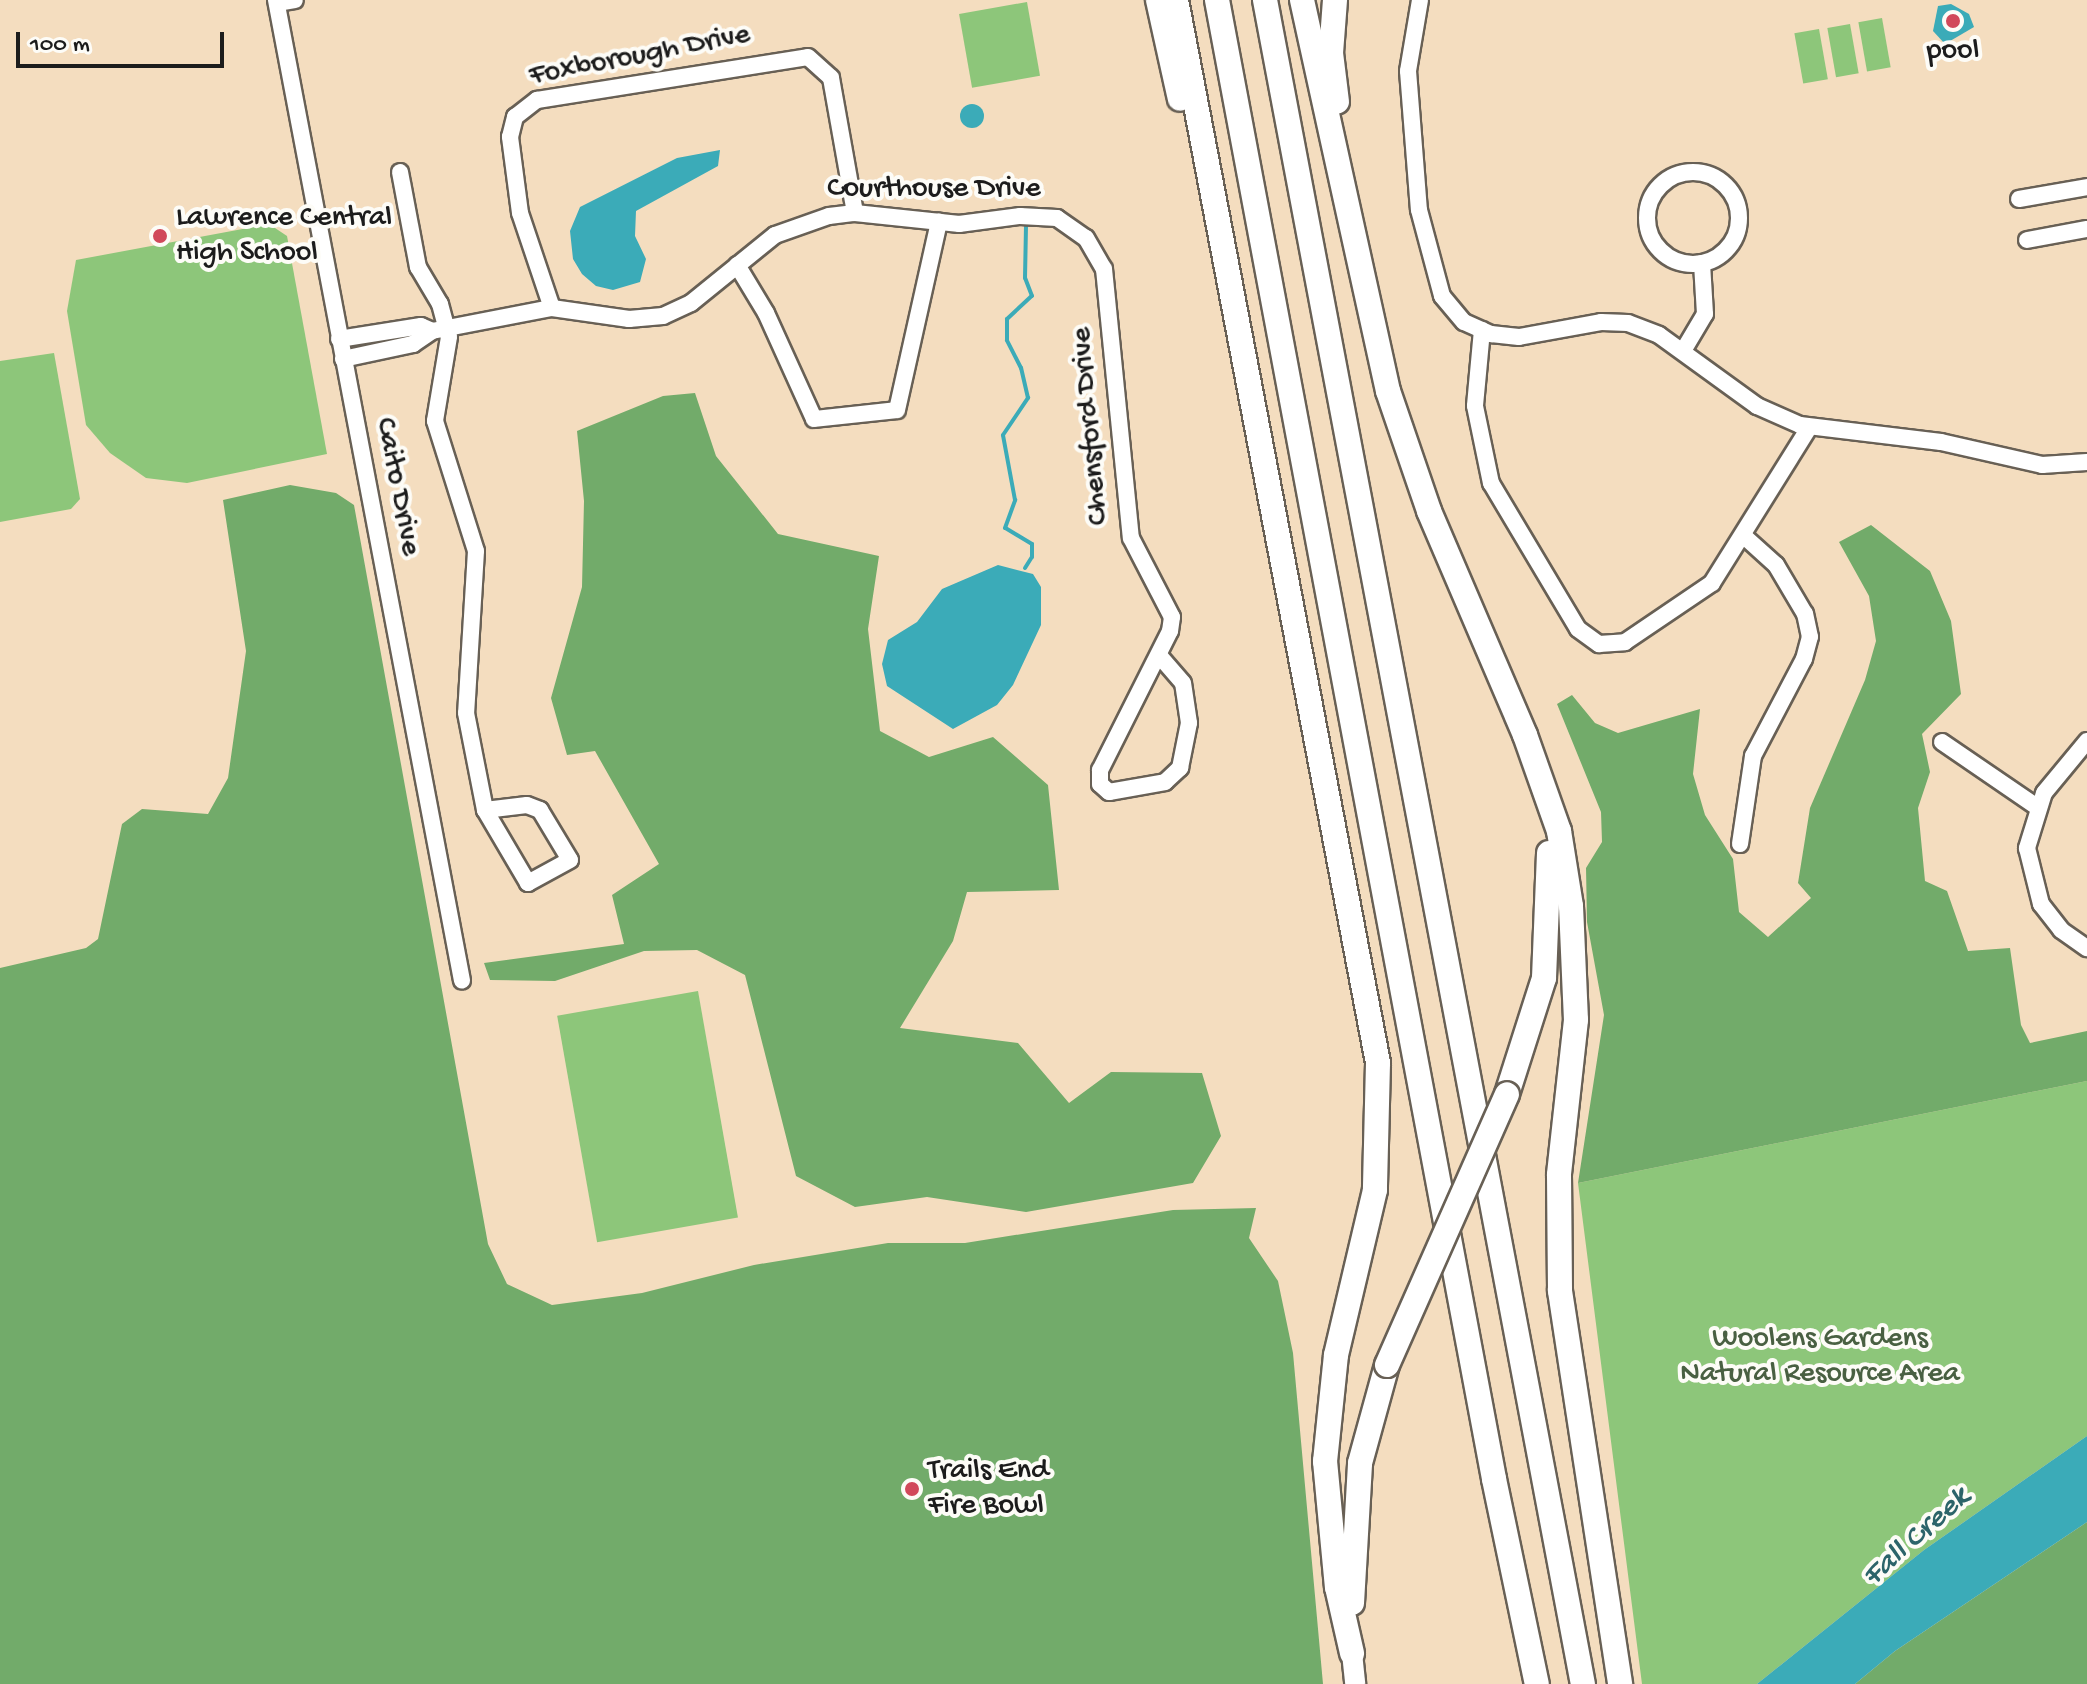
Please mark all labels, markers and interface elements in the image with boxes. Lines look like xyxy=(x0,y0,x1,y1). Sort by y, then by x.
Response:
marker: pool xyxy=(1944,12,1962,30)
scale bar xyxy=(20,16,228,66)
street label: Foxborough Drive xyxy=(527,18,753,96)
text: 100 m xyxy=(30,31,90,60)
place label: pool xyxy=(1927,34,1979,70)
street label: Courthouse Drive xyxy=(827,172,1041,208)
place label: Lawrence Central High School xyxy=(176,201,392,272)
marker: Lawrence Central High School xyxy=(151,227,169,245)
street label: Chensford Drive xyxy=(1065,326,1119,526)
street label: Caito Drive xyxy=(365,415,427,559)
park label: Woolens Gardens Natural Resource Area xyxy=(1680,1322,1960,1392)
place label: Trails End Fire Bowl xyxy=(928,1454,1049,1524)
marker: Trails End Fire Bowl xyxy=(903,1480,921,1498)
water label: Fall Creek xyxy=(1855,1480,1979,1596)

